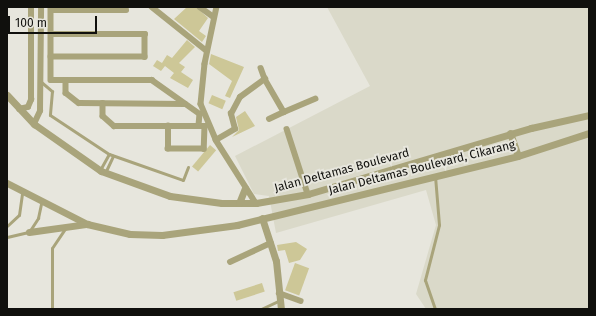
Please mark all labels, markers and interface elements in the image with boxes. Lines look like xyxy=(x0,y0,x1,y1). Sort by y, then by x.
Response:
scale bar xyxy=(10,8,99,34)
text: 100 m xyxy=(15,16,47,30)
street label: Jalan Deltamas Boulevard, Cikarang xyxy=(327,138,517,198)
street label: Jalan Deltamas Boulevard xyxy=(273,146,411,196)

